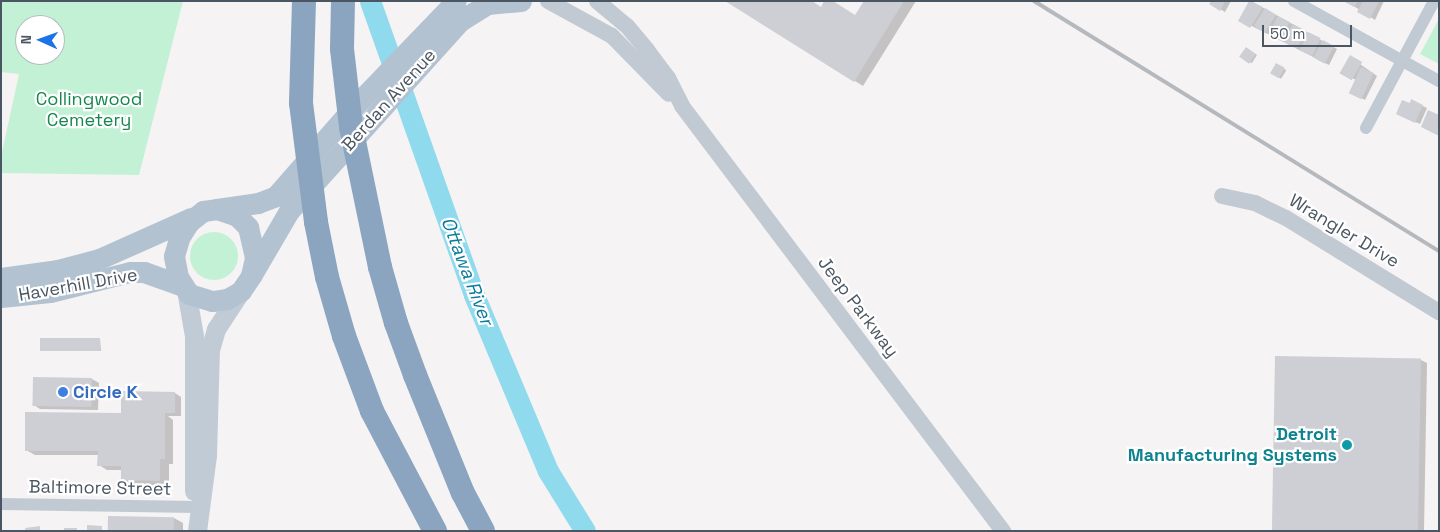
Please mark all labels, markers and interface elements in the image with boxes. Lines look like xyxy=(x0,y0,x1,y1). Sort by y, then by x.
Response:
north arrow xyxy=(15,15,65,65)
scale bar xyxy=(1265,15,1355,47)
text: 50 m xyxy=(1270,24,1305,43)
text: N xyxy=(17,35,35,45)
street label: Berdan Avenue xyxy=(337,44,441,156)
park label: Collingwood Cemetery xyxy=(36,89,142,132)
street label: Wrangler Drive xyxy=(1285,190,1403,272)
water label: Ottawa River xyxy=(436,214,498,328)
street label: Jeep Parkway xyxy=(813,252,903,362)
street label: Haverhill Drive xyxy=(17,264,139,306)
place label: Circle K xyxy=(73,381,138,403)
marker: Circle K xyxy=(57,386,69,398)
place label: Detroit Manufacturing Systems xyxy=(1128,424,1337,466)
marker: Detroit Manufacturing Systems xyxy=(1341,439,1353,451)
street label: Baltimore Street xyxy=(28,476,172,500)

